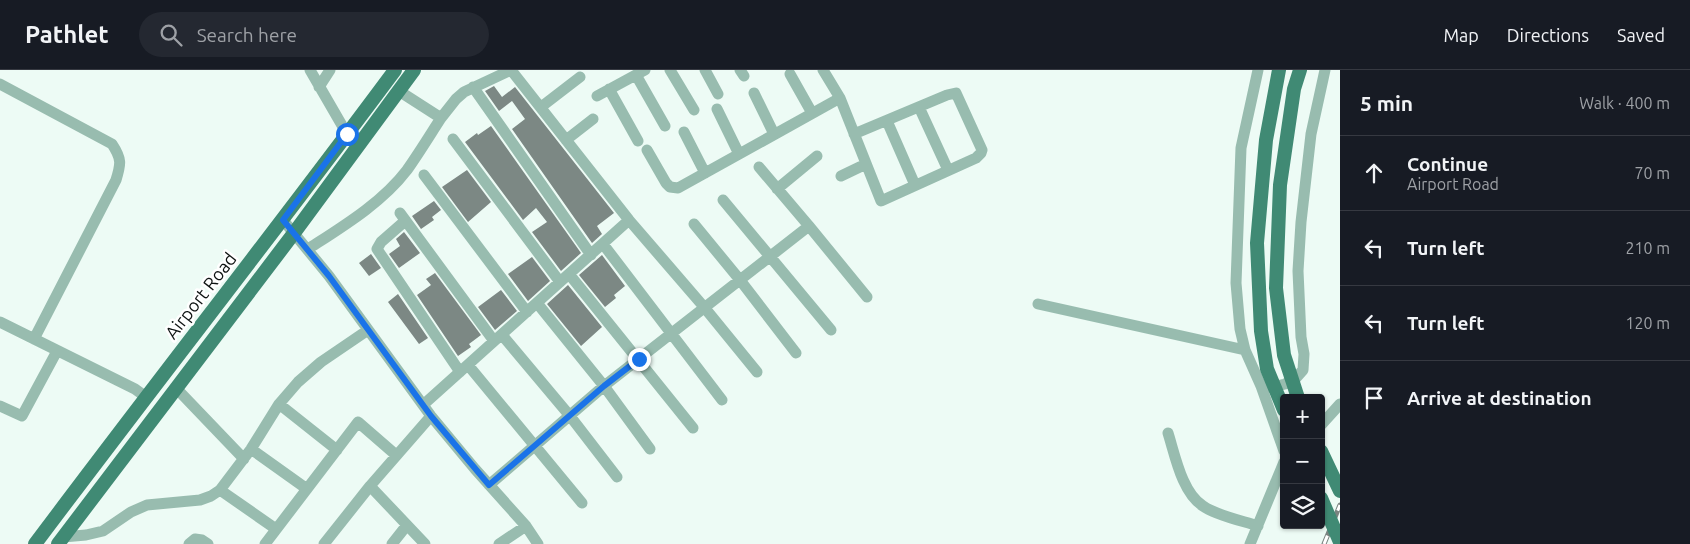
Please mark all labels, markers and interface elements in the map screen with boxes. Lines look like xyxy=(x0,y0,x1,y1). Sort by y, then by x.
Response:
search box xyxy=(139,12,489,57)
text: Pathlet xyxy=(25,21,109,48)
icon: search xyxy=(157,21,185,49)
text: Search here xyxy=(197,24,297,46)
text: Map xyxy=(1443,25,1479,45)
text: Directions xyxy=(1507,25,1589,45)
text: Saved xyxy=(1617,25,1665,45)
text: 5 min xyxy=(1360,91,1413,115)
text: Walk · 400 m xyxy=(1579,94,1670,112)
route start xyxy=(336,123,359,146)
text: Continue xyxy=(1407,153,1488,175)
icon: ahead xyxy=(1360,159,1388,187)
text: 70 m xyxy=(1634,164,1670,182)
text: Airport Road xyxy=(1407,175,1499,193)
icon: left xyxy=(1360,234,1388,262)
text: Turn left xyxy=(1407,237,1485,259)
text: 210 m xyxy=(1625,239,1670,257)
street label: Airport Road xyxy=(160,248,240,342)
icon: left xyxy=(1360,309,1388,337)
text: Turn left xyxy=(1407,312,1485,334)
text: 120 m xyxy=(1625,314,1670,332)
route end xyxy=(628,348,651,371)
icon: arrive xyxy=(1360,384,1388,412)
text: Arrive at destination xyxy=(1407,387,1592,409)
map controls xyxy=(1280,394,1325,529)
button: + xyxy=(1280,394,1325,439)
button: − xyxy=(1280,439,1325,484)
button: layers xyxy=(1280,484,1325,529)

